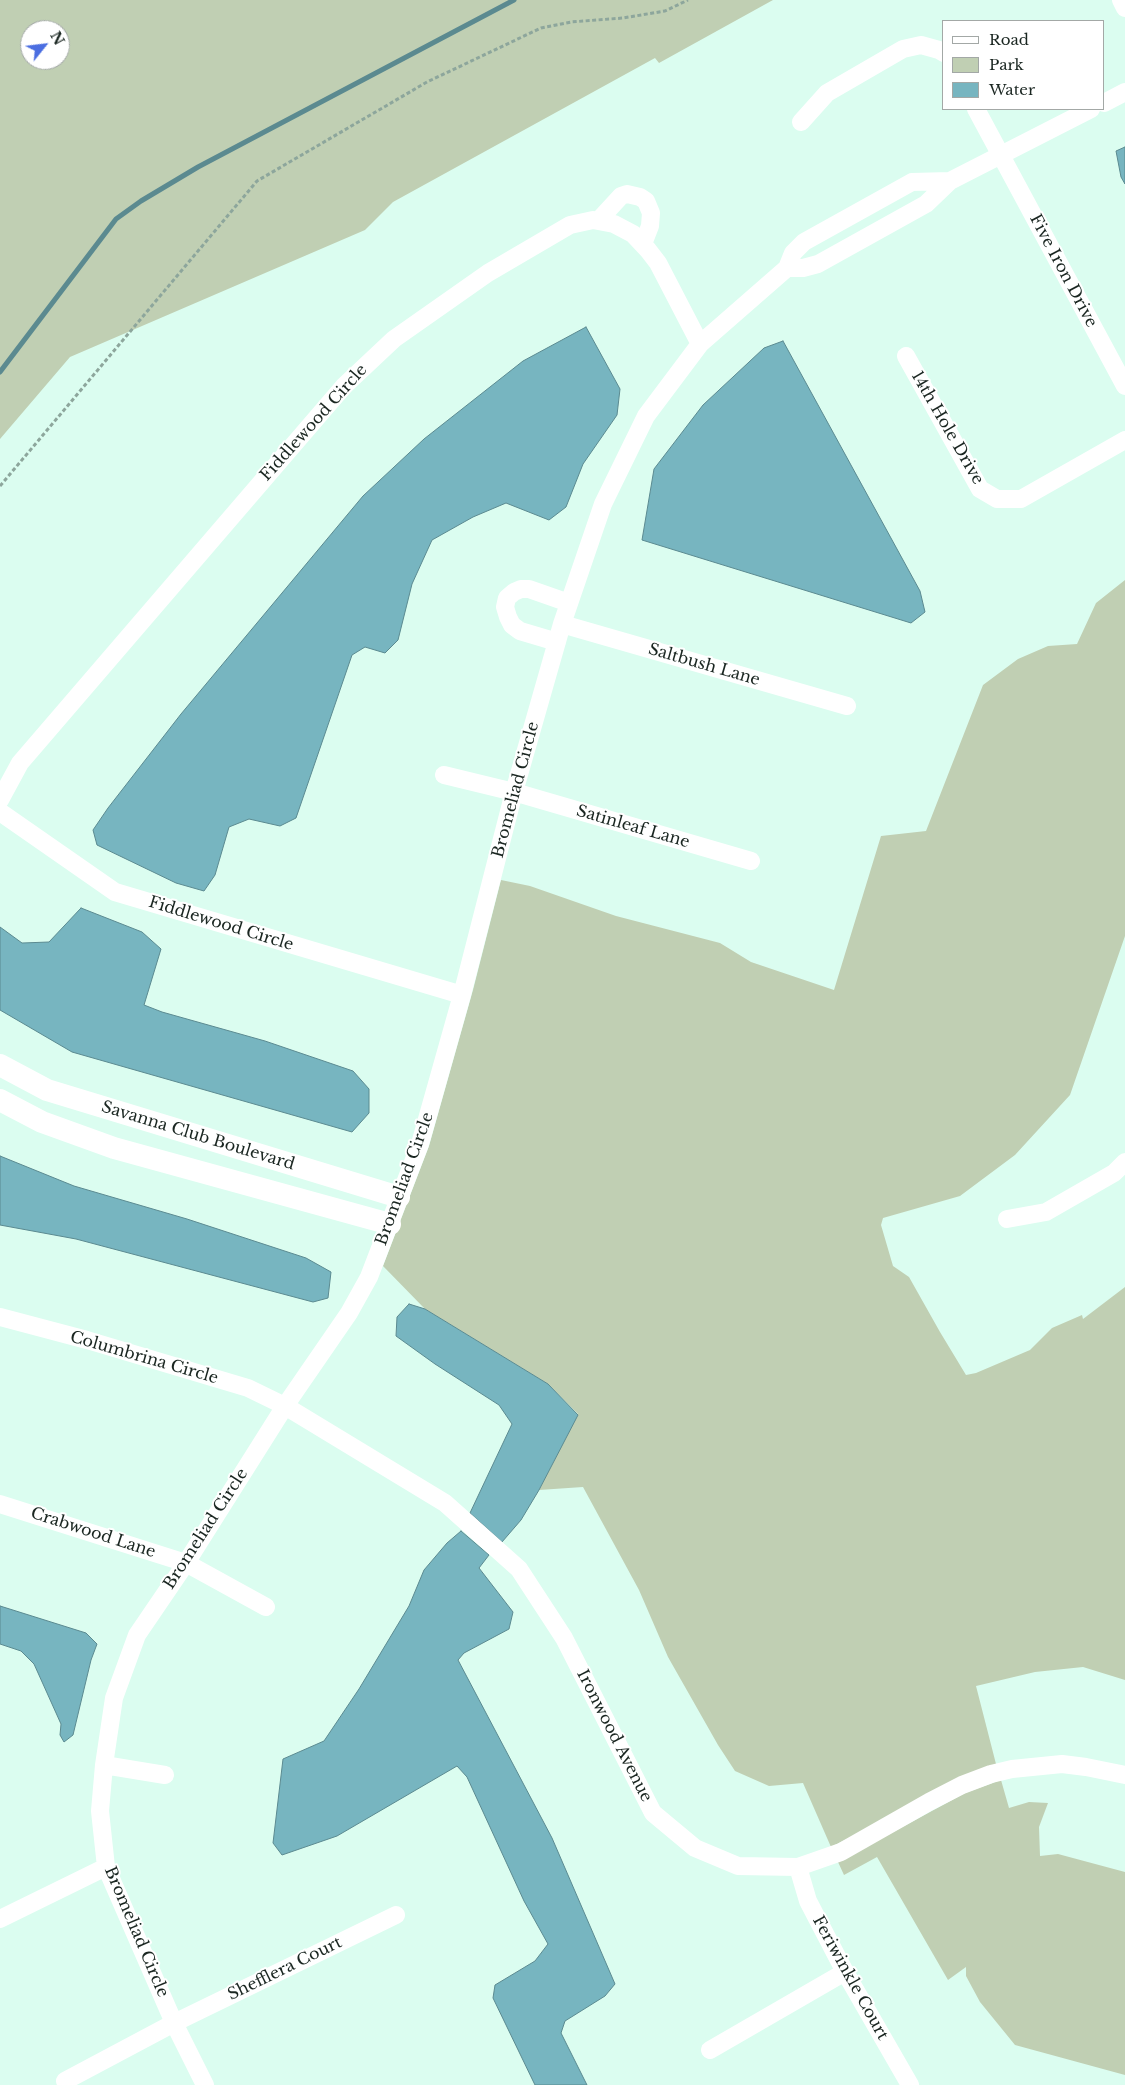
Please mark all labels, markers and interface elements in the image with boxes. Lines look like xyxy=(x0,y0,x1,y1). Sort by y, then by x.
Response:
north arrow xyxy=(20,20,70,70)
legend xyxy=(942,20,1105,110)
text: N xyxy=(46,28,68,48)
text: Road xyxy=(989,30,1029,49)
text: Park xyxy=(989,55,1024,74)
text: Water xyxy=(989,80,1035,99)
street label: Five Iron Drive xyxy=(1025,211,1101,331)
street label: Fiddlewood Circle xyxy=(257,361,371,485)
street label: 14th Hole Drive xyxy=(907,368,987,488)
street label: Saltbush Lane xyxy=(646,640,762,690)
street label: Bromeliad Circle xyxy=(489,720,543,860)
street label: Satinleaf Lane xyxy=(574,802,692,852)
street label: Fiddlewood Circle xyxy=(146,893,296,955)
street label: Savanna Club Boulevard xyxy=(99,1097,297,1175)
street label: Bromeliad Circle xyxy=(372,1110,438,1248)
street label: Columbrina Circle xyxy=(68,1328,220,1388)
street label: Bromeliad Circle xyxy=(160,1465,252,1593)
street label: Crabwood Lane xyxy=(28,1504,158,1562)
street label: Ironwood Avenue xyxy=(572,1667,656,1805)
street label: Bromeliad Circle xyxy=(100,1864,172,2000)
street label: Feriwinkle Court xyxy=(808,1913,892,2043)
street label: Shefflera Court xyxy=(225,1933,345,2005)

